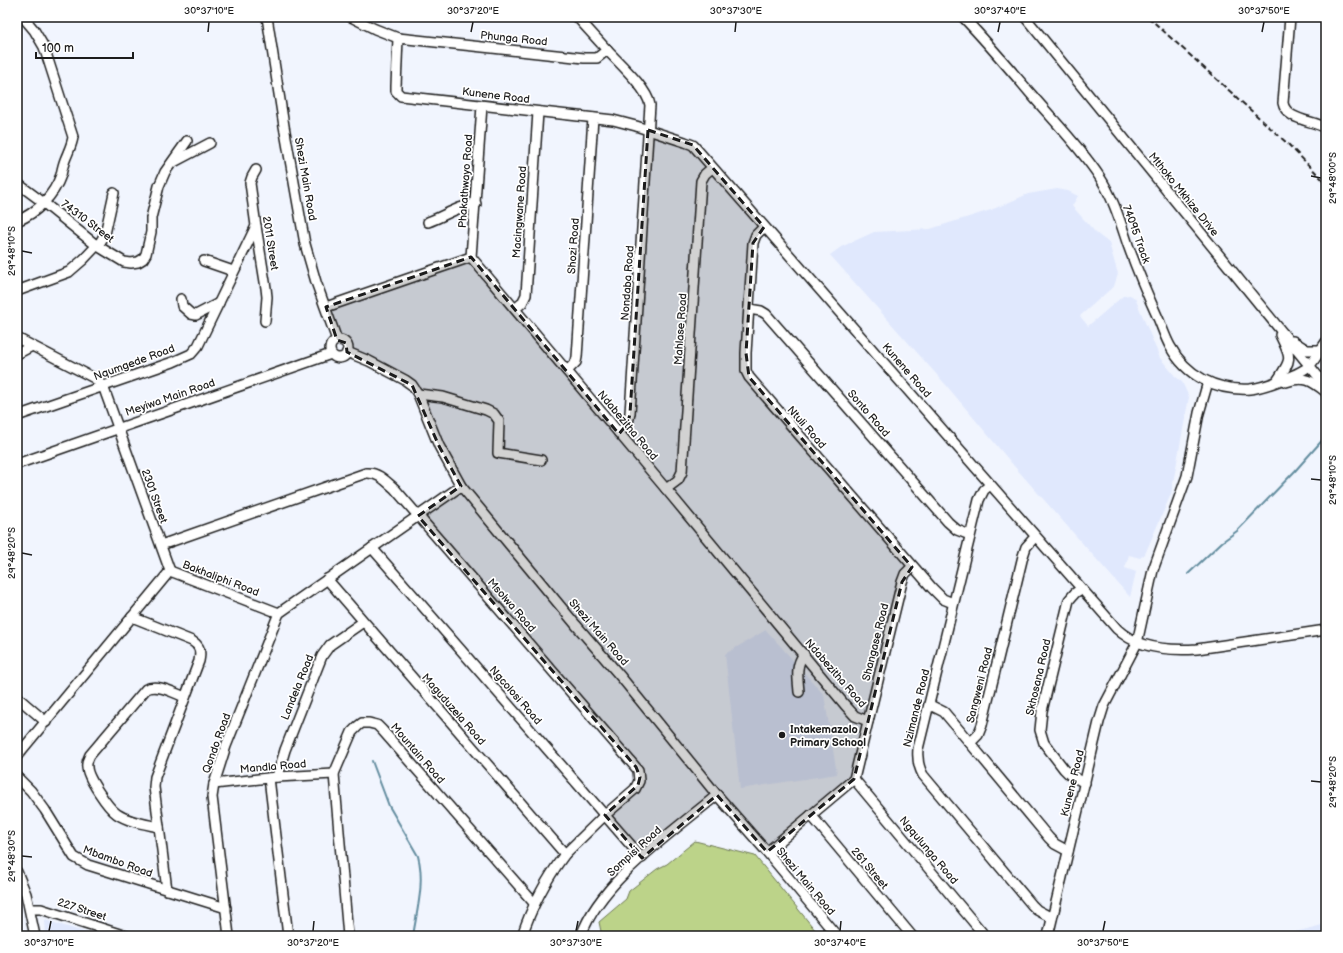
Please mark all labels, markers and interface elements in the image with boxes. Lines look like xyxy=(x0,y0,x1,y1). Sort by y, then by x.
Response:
text: 30°37'10"E xyxy=(184,5,234,17)
text: 30°37'20"E xyxy=(447,5,499,17)
text: 30°37'30"E xyxy=(710,5,763,17)
text: 30°37'40"E xyxy=(974,5,1027,17)
text: 30°37'50"E xyxy=(1238,5,1290,17)
street label: Phunga Road xyxy=(480,29,548,48)
scale bar xyxy=(36,34,133,60)
text: 100 m xyxy=(42,41,74,56)
street label: Kunene Road xyxy=(461,85,530,106)
street label: Phakathwayo Road xyxy=(456,134,475,228)
street label: Shezi Main Road xyxy=(292,137,319,222)
street label: Mthoko Mkhize Drive xyxy=(1146,150,1222,239)
text: 29°48'00"S xyxy=(1327,152,1339,204)
street label: Macingwane Road xyxy=(510,165,529,259)
street label: 74310 Street xyxy=(59,197,117,246)
street label: 74095 Track xyxy=(1120,203,1153,266)
street label: 2011 Street xyxy=(260,215,281,272)
street label: Shozi Road xyxy=(565,217,582,275)
text: 29°48'10"S xyxy=(6,226,18,276)
street label: Nondaba Road xyxy=(618,245,637,321)
street label: Mahlase Road xyxy=(672,293,689,365)
street label: Kunene Road xyxy=(879,340,934,400)
street label: Nqumgede Road xyxy=(92,342,176,383)
street label: Meyiwa Main Road xyxy=(124,376,217,419)
street label: Sonto Road xyxy=(845,387,893,439)
street label: Ndabezitha Road xyxy=(595,388,660,463)
street label: Ntuli Road xyxy=(785,403,829,451)
text: 29°48'10"S xyxy=(1327,455,1339,505)
street label: 2301 Street xyxy=(139,467,171,526)
text: 29°48'20"S xyxy=(6,527,18,579)
street label: Bakhaliphi Road xyxy=(181,558,261,599)
street label: Msolwa Road xyxy=(485,576,538,635)
street label: Shezi Main Road xyxy=(566,596,631,668)
street label: Shangase Road xyxy=(860,602,891,682)
street label: Ndabezitha Road xyxy=(802,636,869,710)
street label: Skhosana Road xyxy=(1023,638,1054,717)
street label: Sangweni Road xyxy=(964,646,995,724)
street label: Landela Road xyxy=(278,653,316,722)
street label: Ngcolosi Road xyxy=(487,664,544,727)
street label: Nzimande Road xyxy=(900,668,932,749)
street label: Maguduzela Road xyxy=(419,671,488,748)
street label: Qondo Road xyxy=(200,711,233,775)
street label: Mountain Road xyxy=(388,721,447,786)
place label: Intakemazolo Primary School xyxy=(790,723,866,749)
marker: Intakemazolo Primary School xyxy=(777,730,787,740)
street label: Kunene Road xyxy=(1058,749,1087,818)
text: 29°48'20"S xyxy=(1327,756,1339,808)
street label: Mandla Road xyxy=(239,757,307,776)
street label: Ngqulunga Road xyxy=(897,814,961,887)
street label: Sompisi Road xyxy=(605,824,664,879)
text: 29°48'30"S xyxy=(6,830,18,882)
street label: Mbambo Road xyxy=(81,843,154,880)
street label: Shezi Main Road xyxy=(774,845,838,918)
street label: 261 Street xyxy=(848,845,891,892)
street label: 227 Street xyxy=(56,895,109,924)
text: 30°37'10"E xyxy=(24,937,74,949)
text: 30°37'20"E xyxy=(287,937,339,949)
text: 30°37'30"E xyxy=(550,937,603,949)
text: 30°37'40"E xyxy=(814,937,867,949)
text: 30°37'50"E xyxy=(1077,937,1129,949)

